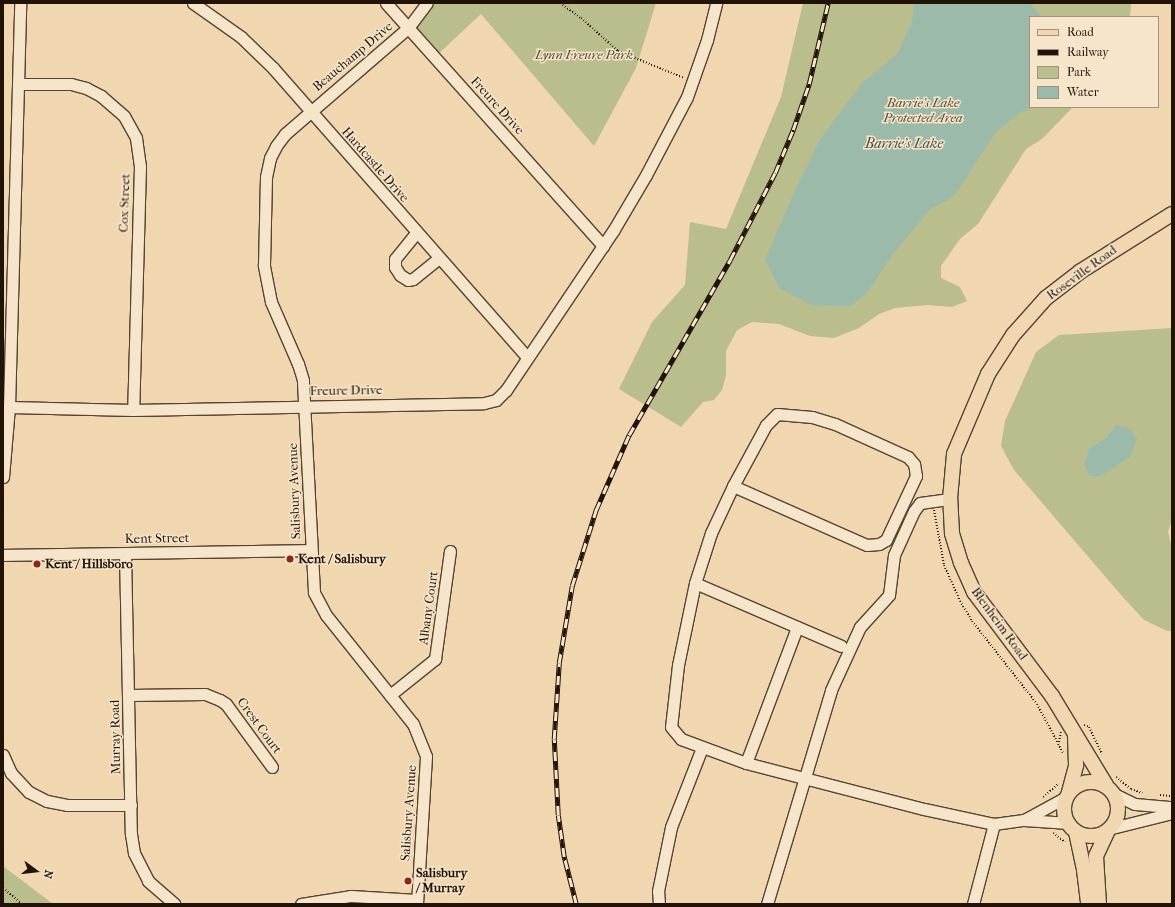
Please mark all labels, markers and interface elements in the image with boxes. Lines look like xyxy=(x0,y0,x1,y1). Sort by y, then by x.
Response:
legend xyxy=(1029,16,1159,108)
street label: Beauchamp Drive xyxy=(310,19,396,95)
text: Road xyxy=(1067,25,1094,39)
text: Railway xyxy=(1067,45,1109,59)
park label: Lynn Freure Park xyxy=(535,47,633,63)
text: Park xyxy=(1067,65,1091,79)
street label: Freure Drive xyxy=(467,74,527,138)
text: Water xyxy=(1067,85,1099,99)
park label: Barrie's Lake Protected Area xyxy=(883,96,963,127)
street label: Hardcastle Drive xyxy=(338,124,412,206)
water label: Barrie's Lake xyxy=(865,136,943,152)
street label: Cox Street xyxy=(116,173,134,233)
street label: Roseville Road xyxy=(1044,242,1120,304)
street label: Freure Drive xyxy=(310,383,382,399)
street label: Salisbury Avenue xyxy=(286,443,304,539)
street label: Kent Street xyxy=(124,531,190,547)
place label: Kent / Salisbury xyxy=(298,551,386,567)
marker: Kent / Salisbury xyxy=(285,554,295,564)
place label: Kent / Hillsboro xyxy=(45,556,133,572)
marker: Kent / Hillsboro xyxy=(32,559,42,569)
street label: Albany Court xyxy=(416,570,442,646)
street label: Blenheim Road xyxy=(967,585,1031,663)
street label: Crest Court xyxy=(233,695,285,757)
street label: Murray Road xyxy=(108,700,124,774)
street label: Salisbury Avenue xyxy=(398,764,420,862)
north arrow xyxy=(16,851,56,891)
place label: Salisbury / Murray xyxy=(416,866,467,897)
text: N xyxy=(41,869,55,880)
marker: Salisbury / Murray xyxy=(403,876,413,886)

